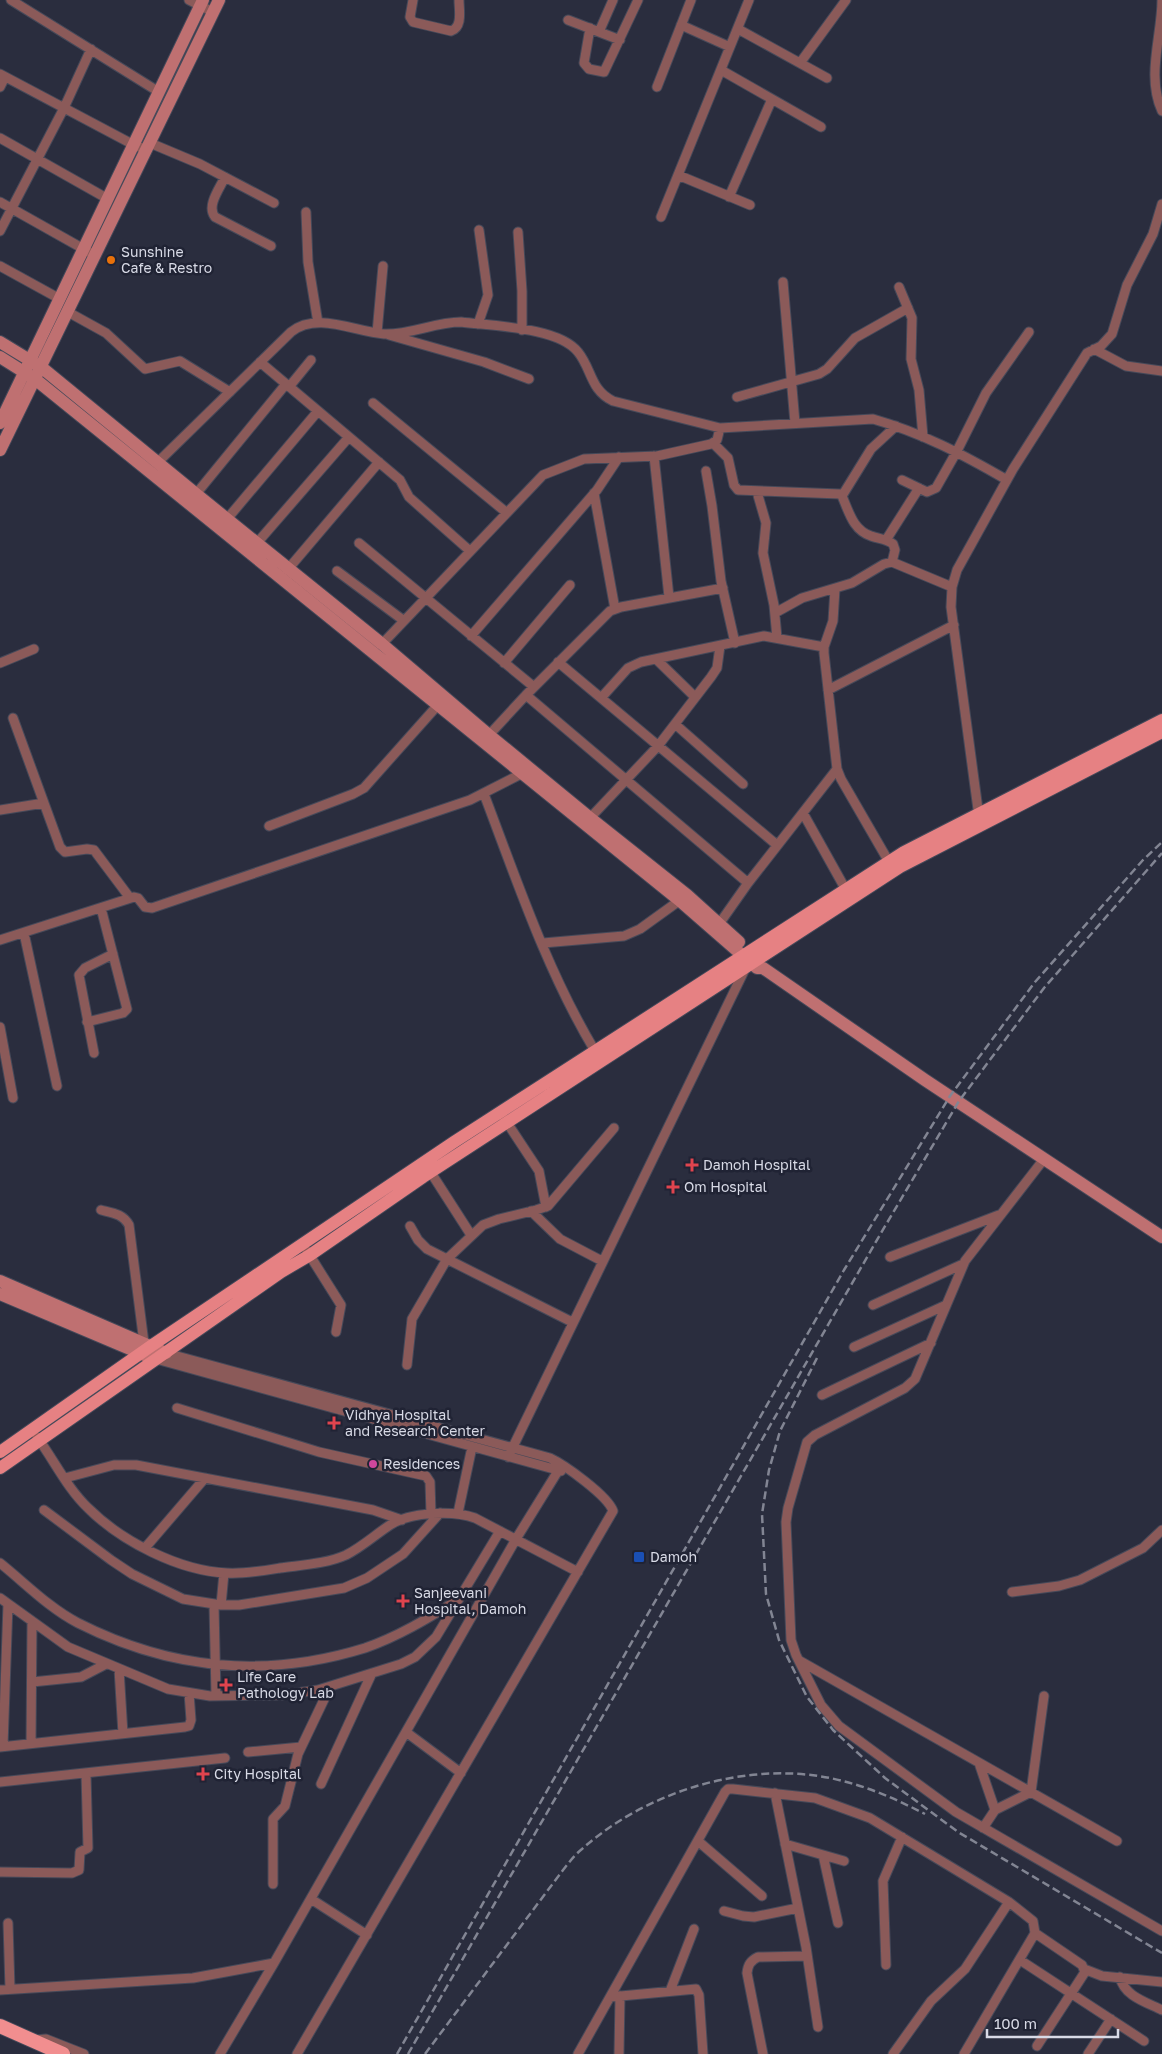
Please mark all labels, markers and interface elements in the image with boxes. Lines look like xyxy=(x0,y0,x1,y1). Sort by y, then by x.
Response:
place label: Sunshine Cafe & Restro xyxy=(121,243,212,276)
marker: Sunshine Cafe & Restro xyxy=(105,254,117,266)
place label: Damoh Hospital xyxy=(703,1156,810,1173)
marker: Damoh Hospital xyxy=(685,1158,699,1172)
place label: Om Hospital xyxy=(684,1178,767,1195)
marker: Om Hospital xyxy=(666,1180,680,1194)
place label: Vidhya Hospital and Research Center xyxy=(345,1406,485,1439)
marker: Vidhya Hospital and Research Center xyxy=(327,1416,341,1430)
place label: Residences xyxy=(383,1455,460,1472)
marker: Residences xyxy=(367,1458,379,1470)
place label: Damoh xyxy=(650,1548,697,1565)
marker: Damoh xyxy=(632,1550,646,1564)
place label: Sanjeevani Hospital, Damoh xyxy=(414,1584,526,1617)
marker: Sanjeevani Hospital, Damoh xyxy=(396,1594,410,1608)
place label: Life Care Pathology Lab xyxy=(237,1668,334,1701)
marker: Life Care Pathology Lab xyxy=(219,1678,233,1692)
place label: City Hospital xyxy=(214,1765,301,1782)
marker: City Hospital xyxy=(196,1767,210,1781)
scale bar xyxy=(987,2006,1118,2038)
text: 100 m xyxy=(994,2014,1037,2032)

